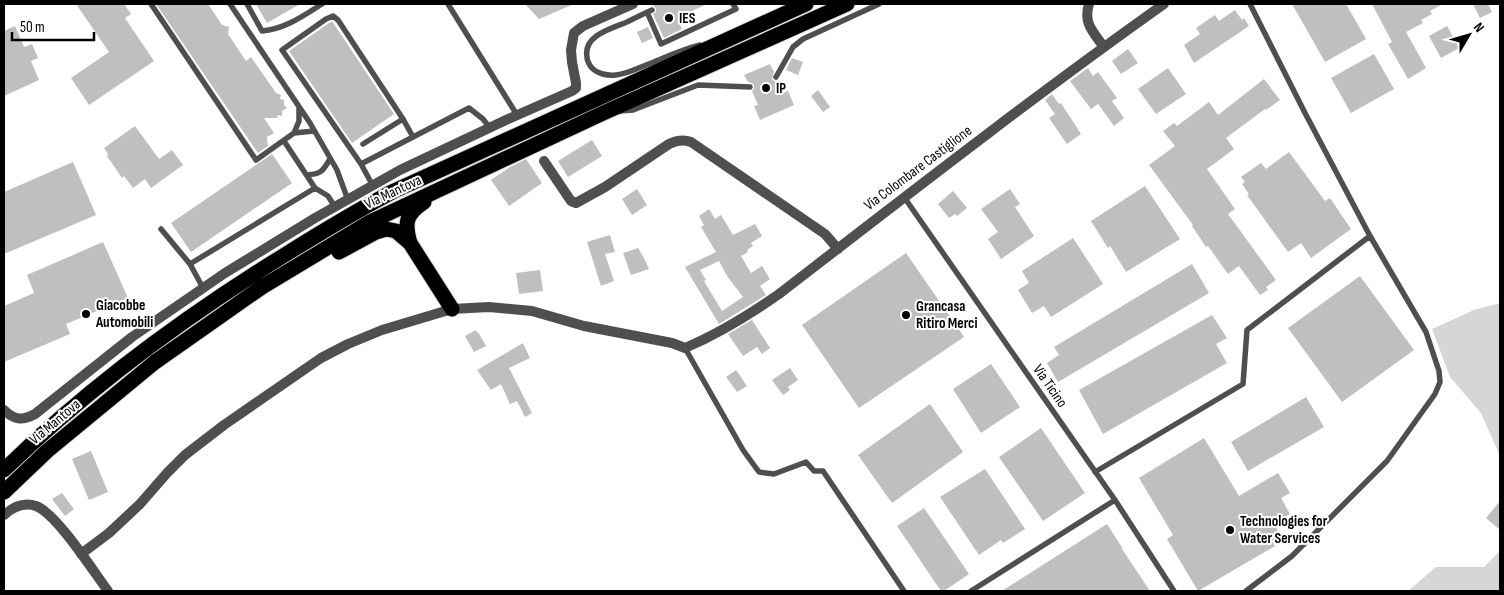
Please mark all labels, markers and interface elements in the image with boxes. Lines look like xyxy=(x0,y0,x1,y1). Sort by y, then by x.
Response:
place label: IES xyxy=(679,9,696,28)
scale bar xyxy=(12,10,95,42)
north arrow xyxy=(1444,10,1494,60)
marker: IES xyxy=(663,12,675,24)
text: 50 m xyxy=(20,18,45,37)
text: N xyxy=(1470,19,1488,35)
place label: IP xyxy=(776,79,786,98)
marker: IP xyxy=(760,82,772,94)
street label: Via Colombare Castiglione xyxy=(860,121,976,215)
street label: Via Mantova xyxy=(361,170,425,213)
place label: Giacobbe Automobili xyxy=(95,296,153,332)
place label: Grancasa Ritiro Merci xyxy=(916,297,978,333)
marker: Giacobbe Automobili xyxy=(80,308,92,320)
marker: Grancasa Ritiro Merci xyxy=(900,309,912,321)
street label: Via Ticino xyxy=(1028,361,1072,411)
street label: Via Mantova xyxy=(26,395,85,449)
place label: Technologies for Water Services xyxy=(1240,512,1328,548)
marker: Technologies for Water Services xyxy=(1224,524,1236,536)

